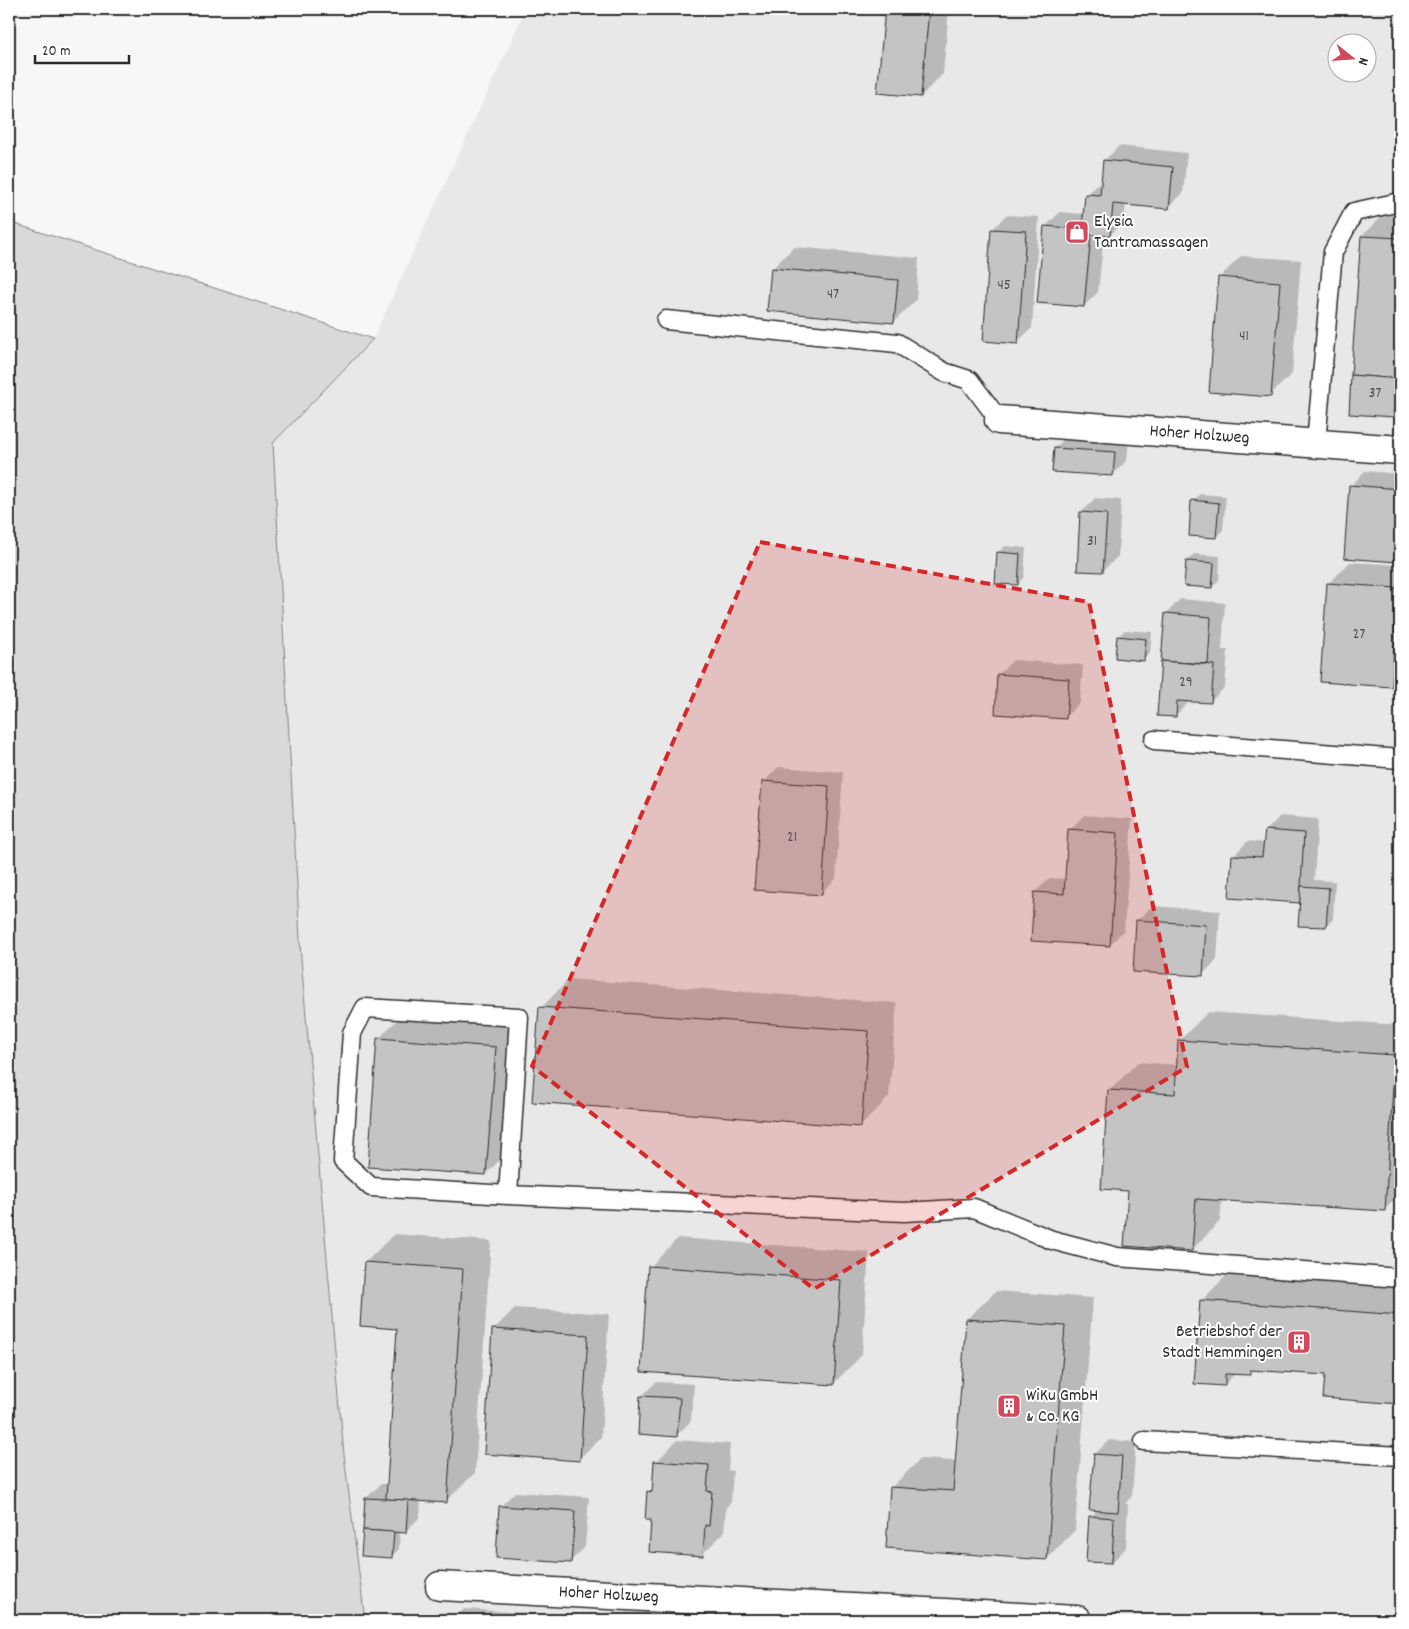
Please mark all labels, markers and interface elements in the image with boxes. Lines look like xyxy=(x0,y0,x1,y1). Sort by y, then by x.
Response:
scale bar xyxy=(35,32,129,64)
north arrow xyxy=(1326,32,1376,82)
text: 20 m xyxy=(42,41,70,63)
text: N xyxy=(1352,55,1373,68)
place label: Elysia Tantramassagen xyxy=(1094,210,1208,256)
shop icon: Elysia Tantramassagen xyxy=(1064,219,1090,245)
house number: 45 xyxy=(997,275,1011,297)
house number: 47 xyxy=(827,284,839,306)
house number: 41 xyxy=(1239,326,1249,348)
house number: 37 xyxy=(1369,383,1381,405)
street label: Hoher Holzweg xyxy=(1149,419,1250,451)
house number: 31 xyxy=(1087,531,1097,553)
house number: 27 xyxy=(1353,624,1365,646)
house number: 29 xyxy=(1179,672,1193,694)
house number: 21 xyxy=(787,827,797,849)
place label: Betriebshof der Stadt Hemmingen xyxy=(1162,1320,1282,1366)
building icon: Betriebshof der Stadt Hemmingen xyxy=(1286,1329,1312,1355)
place label: WiKu GmbH & Co. KG xyxy=(1026,1384,1098,1430)
building icon: WiKu GmbH & Co. KG xyxy=(996,1393,1022,1419)
street label: Hoher Holzweg xyxy=(558,1580,659,1610)

